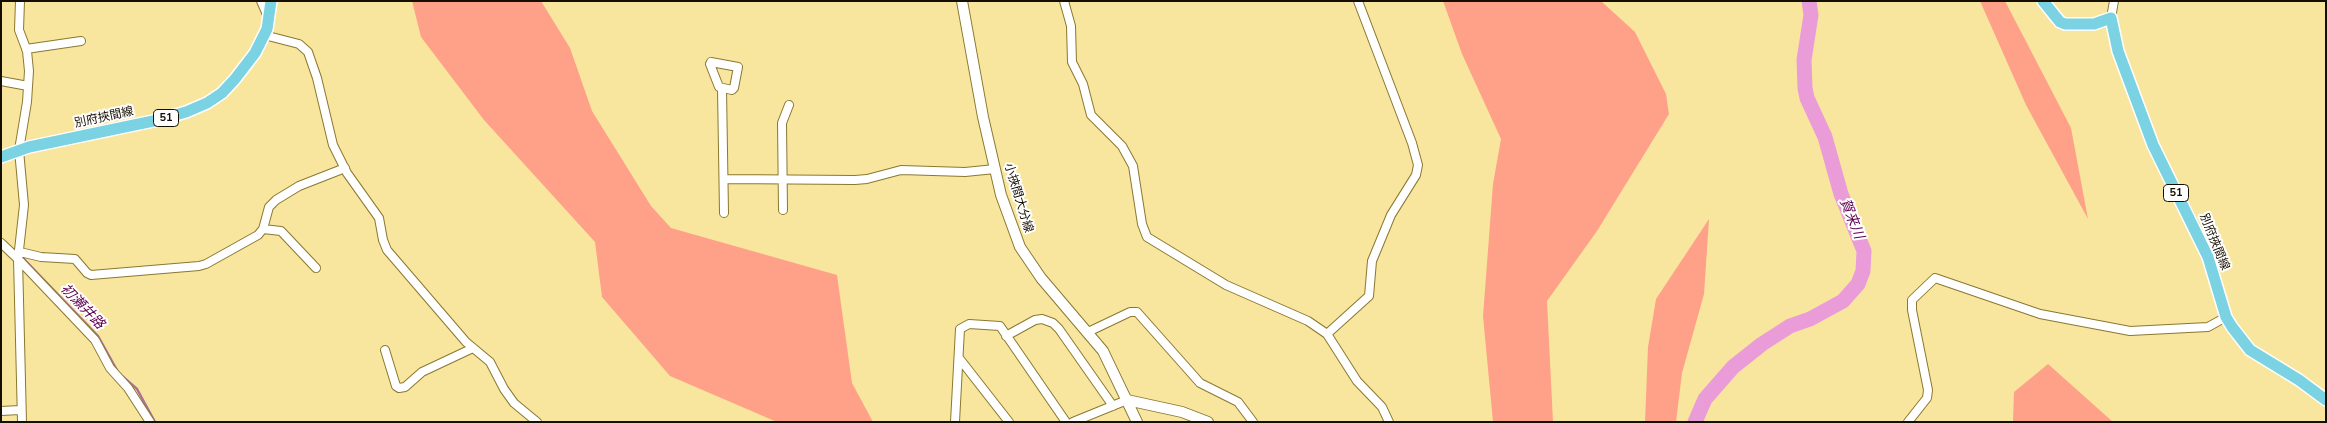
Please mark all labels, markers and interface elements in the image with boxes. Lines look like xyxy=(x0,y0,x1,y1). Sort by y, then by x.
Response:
street label: 別府挾間線 xyxy=(73,105,135,131)
road number: 51 xyxy=(154,110,178,126)
street label: 小挾間大分線 xyxy=(1001,161,1035,235)
road number: 51 xyxy=(2164,184,2188,202)
water label: 賀来川 xyxy=(1835,196,1867,242)
street label: 別府挾間線 xyxy=(2196,211,2232,273)
water label: 初瀬井路 xyxy=(57,281,107,333)

